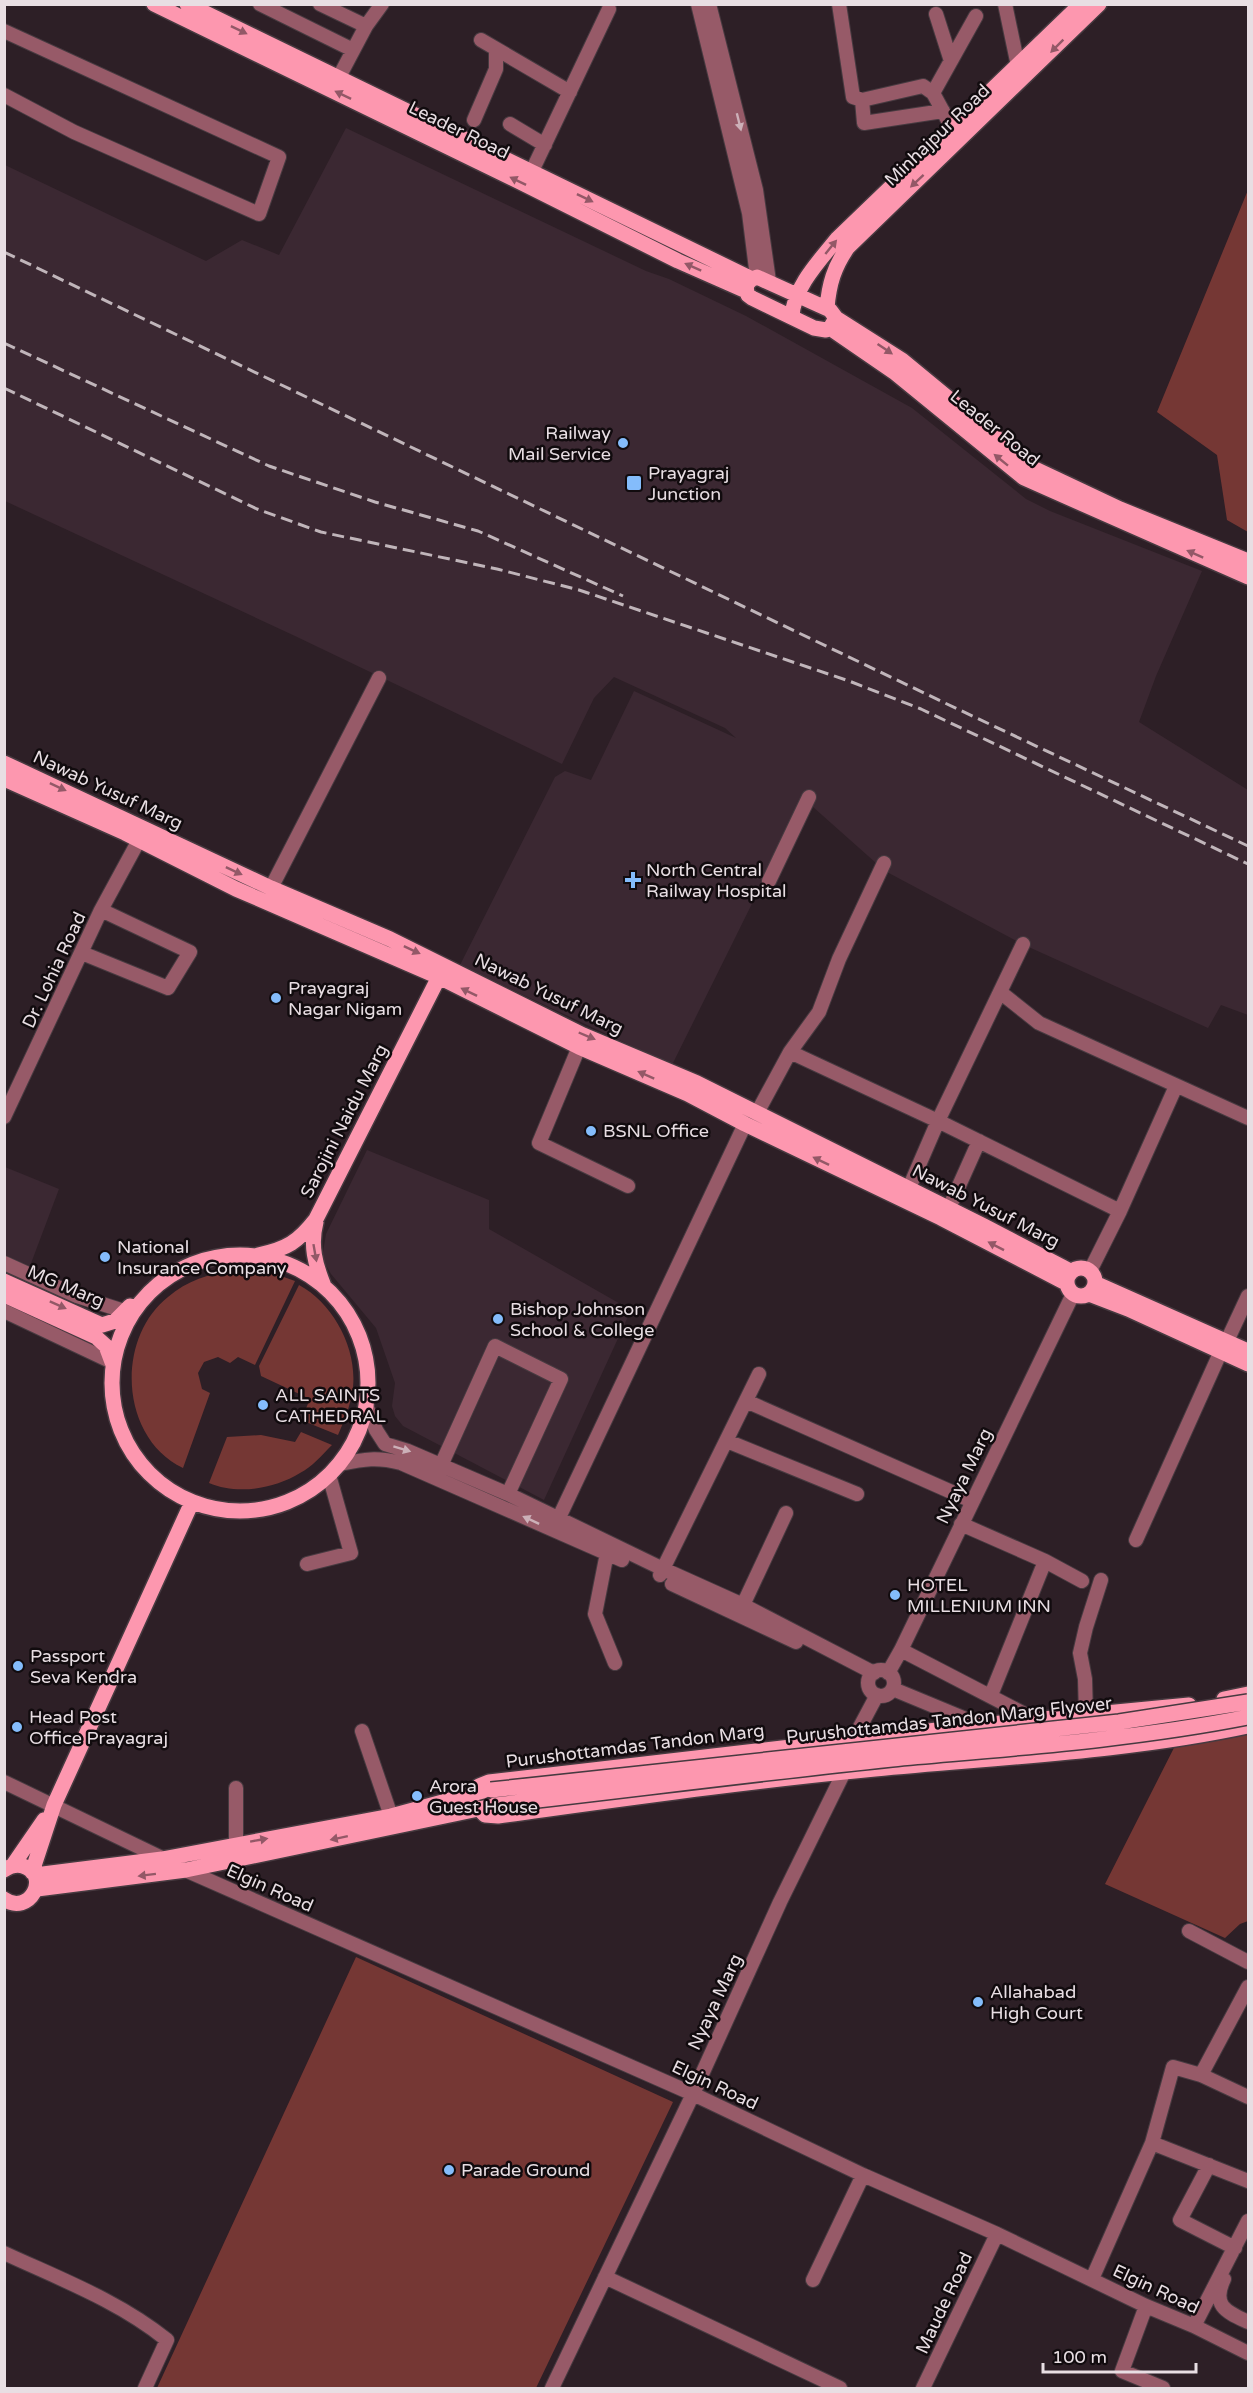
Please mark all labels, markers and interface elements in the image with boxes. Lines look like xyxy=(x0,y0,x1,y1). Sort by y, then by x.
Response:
one-way arrow xyxy=(231,25,248,34)
one-way arrow xyxy=(1051,38,1065,52)
street label: Minhajpur Road xyxy=(880,79,994,191)
one-way arrow xyxy=(334,91,351,100)
street label: Leader Road xyxy=(405,96,513,164)
one-way arrow xyxy=(735,113,745,131)
one-way arrow xyxy=(910,174,925,187)
one-way arrow xyxy=(509,176,527,186)
one-way arrow xyxy=(576,193,593,202)
one-way arrow xyxy=(824,239,837,255)
one-way arrow xyxy=(684,263,701,272)
one-way arrow xyxy=(877,343,893,355)
street label: Leader Road xyxy=(946,385,1044,471)
place label: Railway Mail Service xyxy=(508,422,611,465)
marker: Railway Mail Service xyxy=(616,436,630,450)
one-way arrow xyxy=(994,454,1009,467)
place label: Prayagraj Junction xyxy=(648,462,729,505)
marker: Prayagraj Junction xyxy=(625,474,643,492)
one-way arrow xyxy=(1186,549,1204,558)
street label: Nawab Yusuf Marg xyxy=(30,746,186,834)
one-way arrow xyxy=(49,783,66,792)
place label: North Central Railway Hospital xyxy=(646,859,787,902)
one-way arrow xyxy=(225,866,242,875)
marker: North Central Railway Hospital xyxy=(624,871,642,889)
street label: Dr. Lohia Road xyxy=(17,908,91,1032)
one-way arrow xyxy=(404,945,421,954)
street label: Nawab Yusuf Marg xyxy=(471,948,627,1040)
place label: Prayagraj Nagar Nigam xyxy=(288,977,402,1020)
one-way arrow xyxy=(461,987,478,997)
marker: Prayagraj Nagar Nigam xyxy=(269,991,283,1005)
one-way arrow xyxy=(578,1031,596,1041)
street label: Sarojini Naidu Marg xyxy=(296,1040,392,1202)
one-way arrow xyxy=(636,1070,654,1080)
place label: BSNL Office xyxy=(603,1120,709,1142)
marker: BSNL Office xyxy=(584,1124,598,1138)
one-way arrow xyxy=(812,1156,829,1165)
street label: Nawab Yusuf Marg xyxy=(909,1159,1063,1253)
place label: National Insurance Company xyxy=(117,1236,287,1279)
one-way arrow xyxy=(987,1241,1004,1251)
one-way arrow xyxy=(310,1244,319,1263)
marker: National Insurance Company xyxy=(98,1250,112,1264)
street label: MG Marg xyxy=(24,1260,108,1312)
place label: Bishop Johnson School & College xyxy=(510,1298,654,1341)
one-way arrow xyxy=(49,1300,67,1310)
marker: Bishop Johnson School & College xyxy=(491,1312,505,1326)
place label: ALL SAINTS CATHEDRAL xyxy=(275,1384,387,1427)
marker: ALL SAINTS CATHEDRAL xyxy=(256,1398,270,1412)
street label: Nyaya Marg xyxy=(931,1425,997,1527)
one-way arrow xyxy=(393,1445,411,1454)
one-way arrow xyxy=(523,1516,540,1525)
place label: HOTEL MILLENIUM INN xyxy=(907,1574,1051,1617)
marker: HOTEL MILLENIUM INN xyxy=(888,1588,902,1602)
place label: Passport Seva Kendra xyxy=(30,1645,137,1688)
marker: Passport Seva Kendra xyxy=(11,1659,25,1673)
street label: Purushottamdas Tandon Marg Flyover xyxy=(785,1692,1113,1748)
place label: Head Post Office Prayagraj xyxy=(29,1706,168,1749)
street label: Purushottamdas Tandon Marg xyxy=(504,1719,766,1773)
marker: Head Post Office Prayagraj xyxy=(10,1720,24,1734)
place label: Arora Guest House xyxy=(429,1775,538,1818)
marker: Arora Guest House xyxy=(410,1789,424,1803)
one-way arrow xyxy=(329,1834,348,1843)
one-way arrow xyxy=(249,1835,268,1844)
street label: Elgin Road xyxy=(223,1859,317,1917)
one-way arrow xyxy=(138,1870,157,1880)
street label: Nyaya Marg xyxy=(683,1950,747,2054)
place label: Allahabad High Court xyxy=(990,1981,1083,2024)
marker: Allahabad High Court xyxy=(971,1995,985,2009)
street label: Elgin Road xyxy=(668,2055,762,2115)
place label: Parade Ground xyxy=(461,2159,590,2181)
marker: Parade Ground xyxy=(442,2163,456,2177)
street label: Maude Road xyxy=(911,2249,977,2357)
street label: Elgin Road xyxy=(1109,2259,1203,2319)
scale bar xyxy=(1043,2336,1196,2374)
text: 100 m xyxy=(1052,2346,1107,2368)

